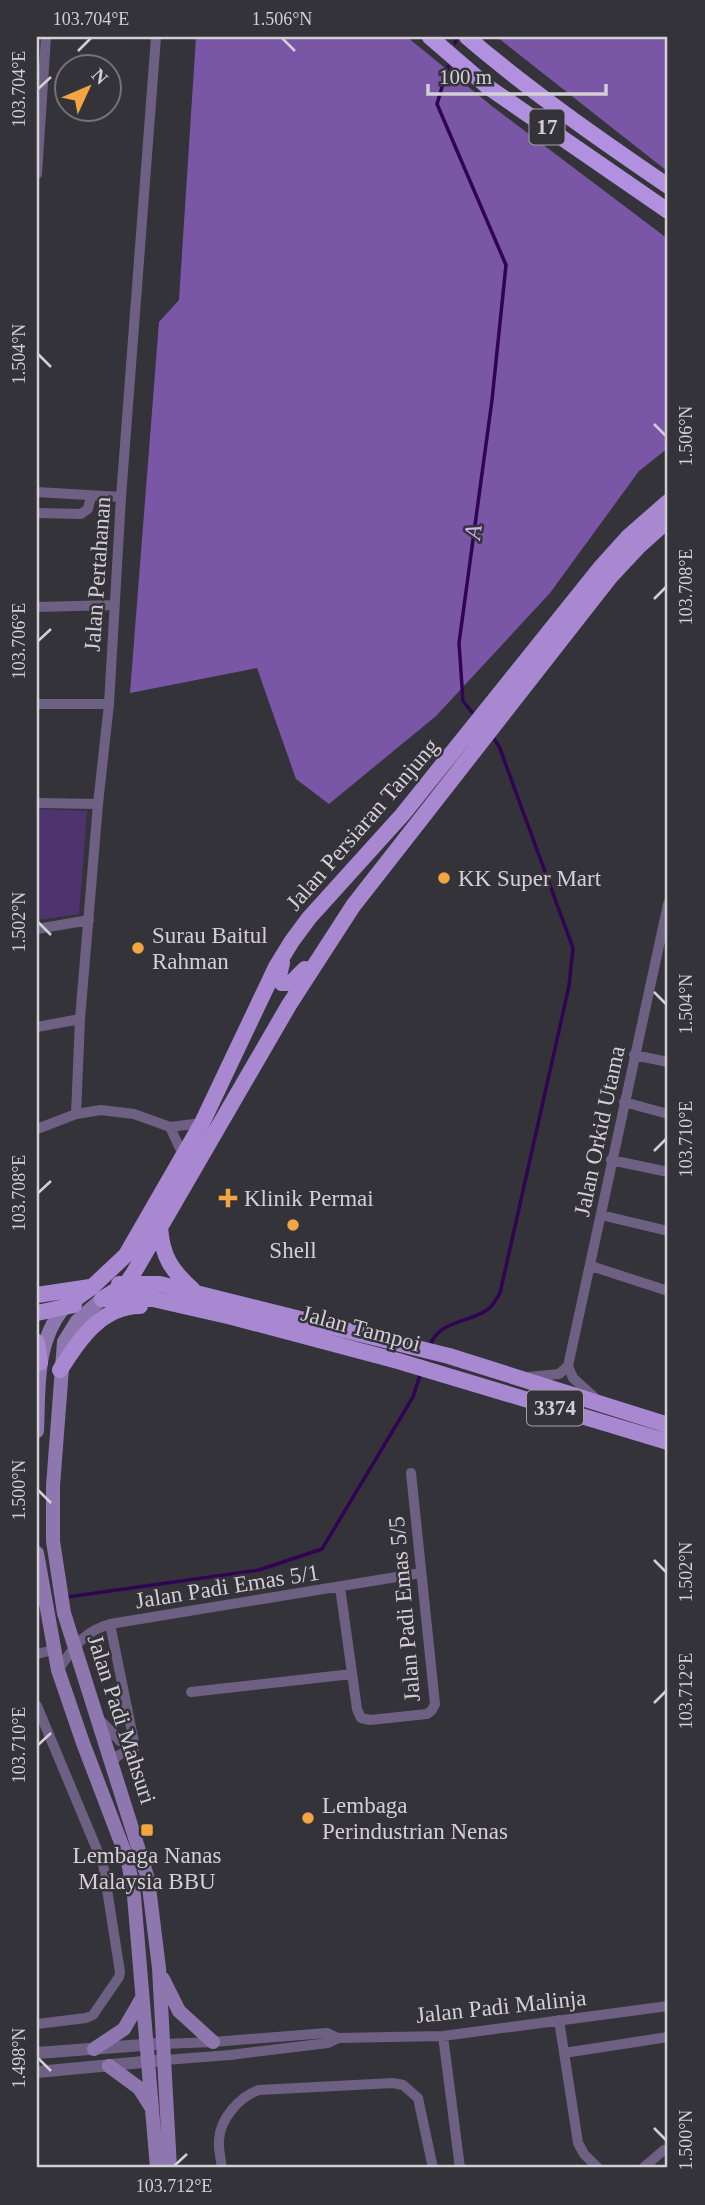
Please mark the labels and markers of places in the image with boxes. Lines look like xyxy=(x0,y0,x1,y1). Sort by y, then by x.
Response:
place label: KK Super Mart xyxy=(458,866,602,891)
marker: KK Super Mart xyxy=(436,870,452,886)
place label: Surau Baitul Rahman xyxy=(152,923,268,974)
marker: Surau Baitul Rahman xyxy=(130,940,146,956)
place label: Klinik Permai xyxy=(244,1186,374,1211)
marker: Klinik Permai xyxy=(218,1188,238,1208)
marker: Shell xyxy=(285,1217,301,1233)
place label: Shell xyxy=(269,1238,317,1263)
place label: Lembaga Perindustrian Nenas xyxy=(322,1793,508,1844)
marker: Lembaga Perindustrian Nenas xyxy=(300,1810,316,1826)
marker: Lembaga Nanas Malaysia BBU xyxy=(139,1822,155,1838)
place label: Lembaga Nanas Malaysia BBU xyxy=(73,1843,221,1894)

